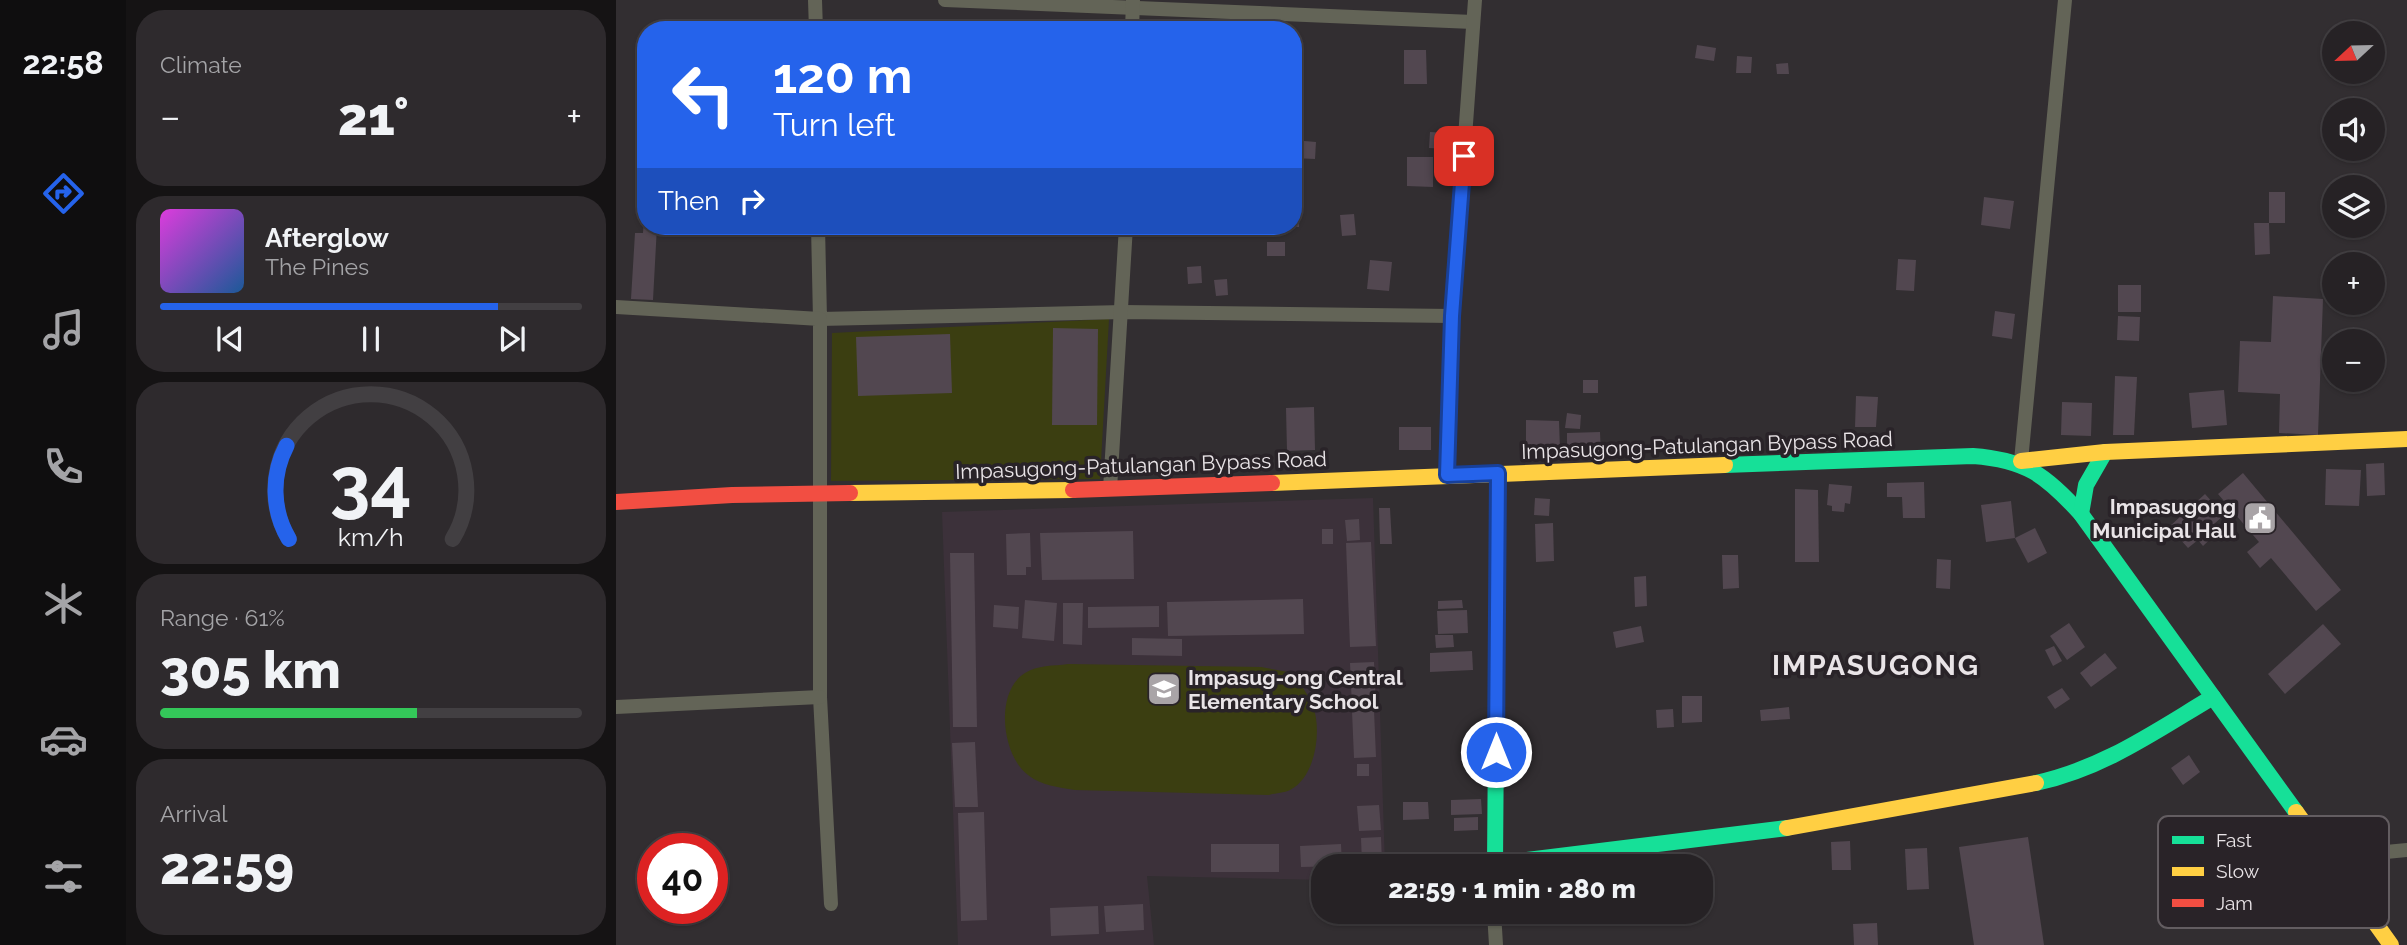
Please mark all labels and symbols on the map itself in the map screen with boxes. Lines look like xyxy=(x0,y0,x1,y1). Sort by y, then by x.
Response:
north arrow xyxy=(2322,21,2385,84)
pin xyxy=(1434,126,1494,186)
street label: Impasugong-Patulangan Bypass Road xyxy=(1521,426,1893,464)
street label: Impasugong-Patulangan Bypass Road xyxy=(955,446,1327,484)
place label: Impasugong Municipal Hall xyxy=(2092,494,2236,543)
public building icon: Impasugong Municipal Hall xyxy=(2241,499,2279,537)
district label: IMPASUGONG xyxy=(1772,649,1980,682)
place label: Impasug-ong Central Elementary School xyxy=(1188,665,1403,714)
school or university icon: Impasug-ong Central Elementary School xyxy=(1145,670,1183,708)
position arrow xyxy=(1459,715,1533,789)
legend xyxy=(2158,816,2389,928)
text: Fast xyxy=(2216,829,2252,851)
speed limit sign: 40 xyxy=(637,833,728,924)
text: Slow xyxy=(2216,860,2260,882)
text: Jam xyxy=(2216,892,2253,914)

